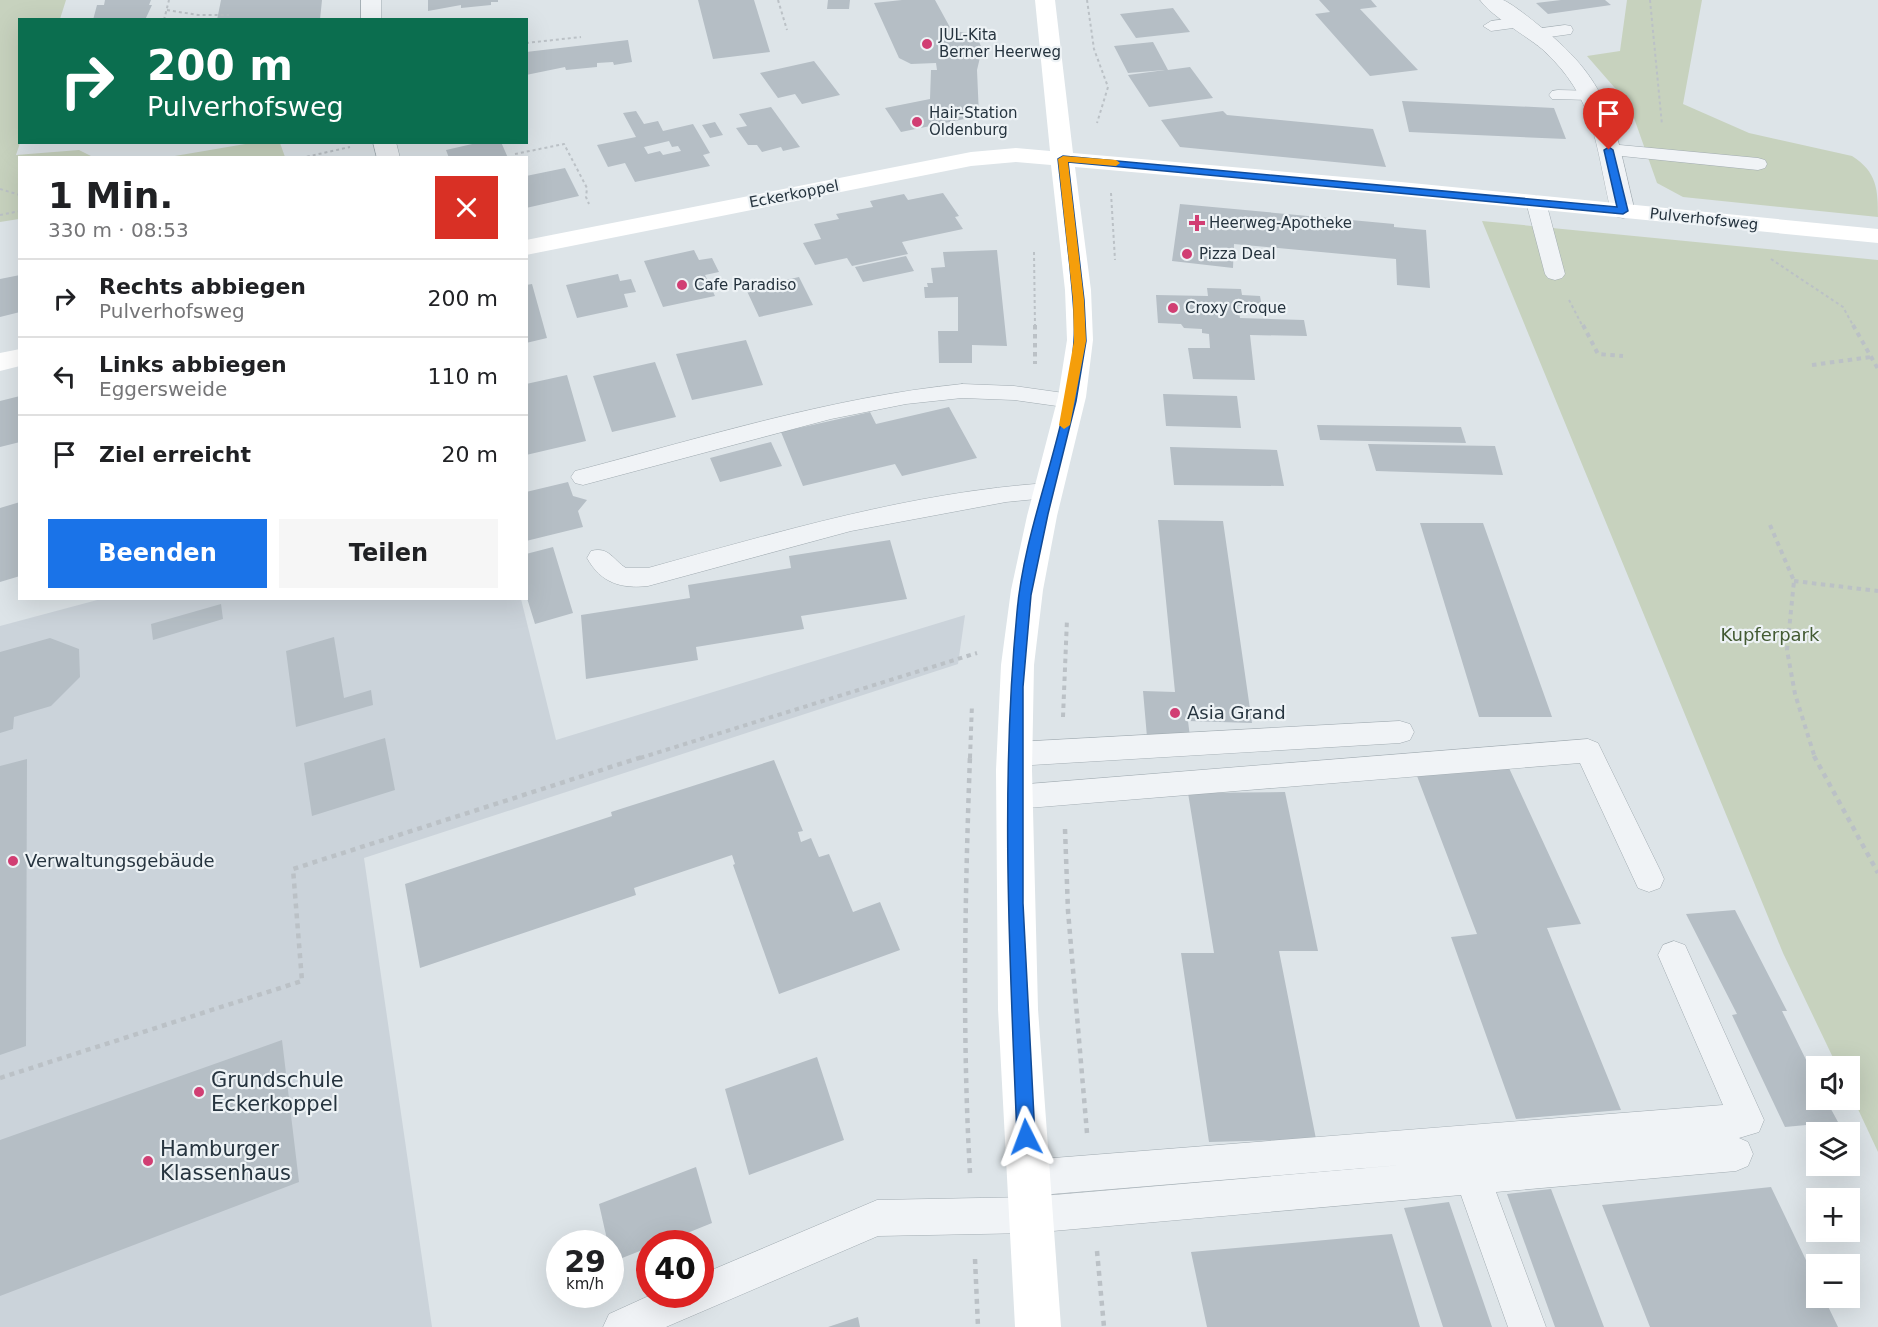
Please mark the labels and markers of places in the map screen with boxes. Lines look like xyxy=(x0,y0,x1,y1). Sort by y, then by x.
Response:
place label: JUL-Kita Berner Heerweg xyxy=(938,26,1061,61)
marker: JUL-Kita Berner Heerweg xyxy=(920,37,934,51)
pin xyxy=(1583,88,1634,150)
place label: Hair-Station Oldenburg xyxy=(929,104,1018,139)
marker: Hair-Station Oldenburg xyxy=(910,115,924,129)
place label: Heerweg-Apotheke xyxy=(1209,214,1352,232)
marker: Heerweg-Apotheke xyxy=(1190,216,1204,230)
place label: Pizza Deal xyxy=(1199,245,1276,263)
marker: Pizza Deal xyxy=(1180,247,1194,261)
place label: Cafe Paradiso xyxy=(694,276,797,294)
marker: Cafe Paradiso xyxy=(675,278,689,292)
place label: Croxy Croque xyxy=(1185,299,1286,317)
marker: Croxy Croque xyxy=(1166,301,1180,315)
place label: Asia Grand xyxy=(1187,702,1286,723)
marker: Asia Grand xyxy=(1168,706,1182,720)
place label: Verwaltungsgebäude xyxy=(25,850,215,871)
marker: Verwaltungsgebäude xyxy=(6,854,20,868)
place label: Grundschule Eckerkoppel xyxy=(211,1068,344,1116)
marker: Grundschule Eckerkoppel xyxy=(192,1085,206,1099)
place label: Hamburger Klassenhaus xyxy=(160,1137,291,1185)
marker: Hamburger Klassenhaus xyxy=(141,1154,155,1168)

